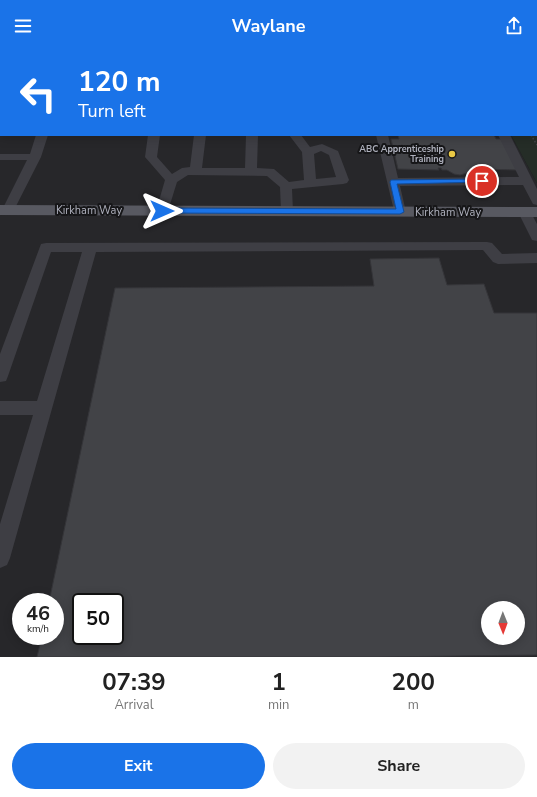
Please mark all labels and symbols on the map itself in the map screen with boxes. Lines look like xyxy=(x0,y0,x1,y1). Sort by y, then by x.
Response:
place label: ABC Apprenticeship Training xyxy=(359,143,445,165)
marker: ABC Apprenticeship Training xyxy=(447,149,457,159)
pin xyxy=(465,164,499,198)
position arrow xyxy=(141,190,183,232)
street label: Kirkham Way xyxy=(56,203,122,218)
street label: Kirkham Way xyxy=(415,205,481,220)
speed limit sign: 50 xyxy=(72,593,124,645)
north arrow xyxy=(481,601,525,645)

